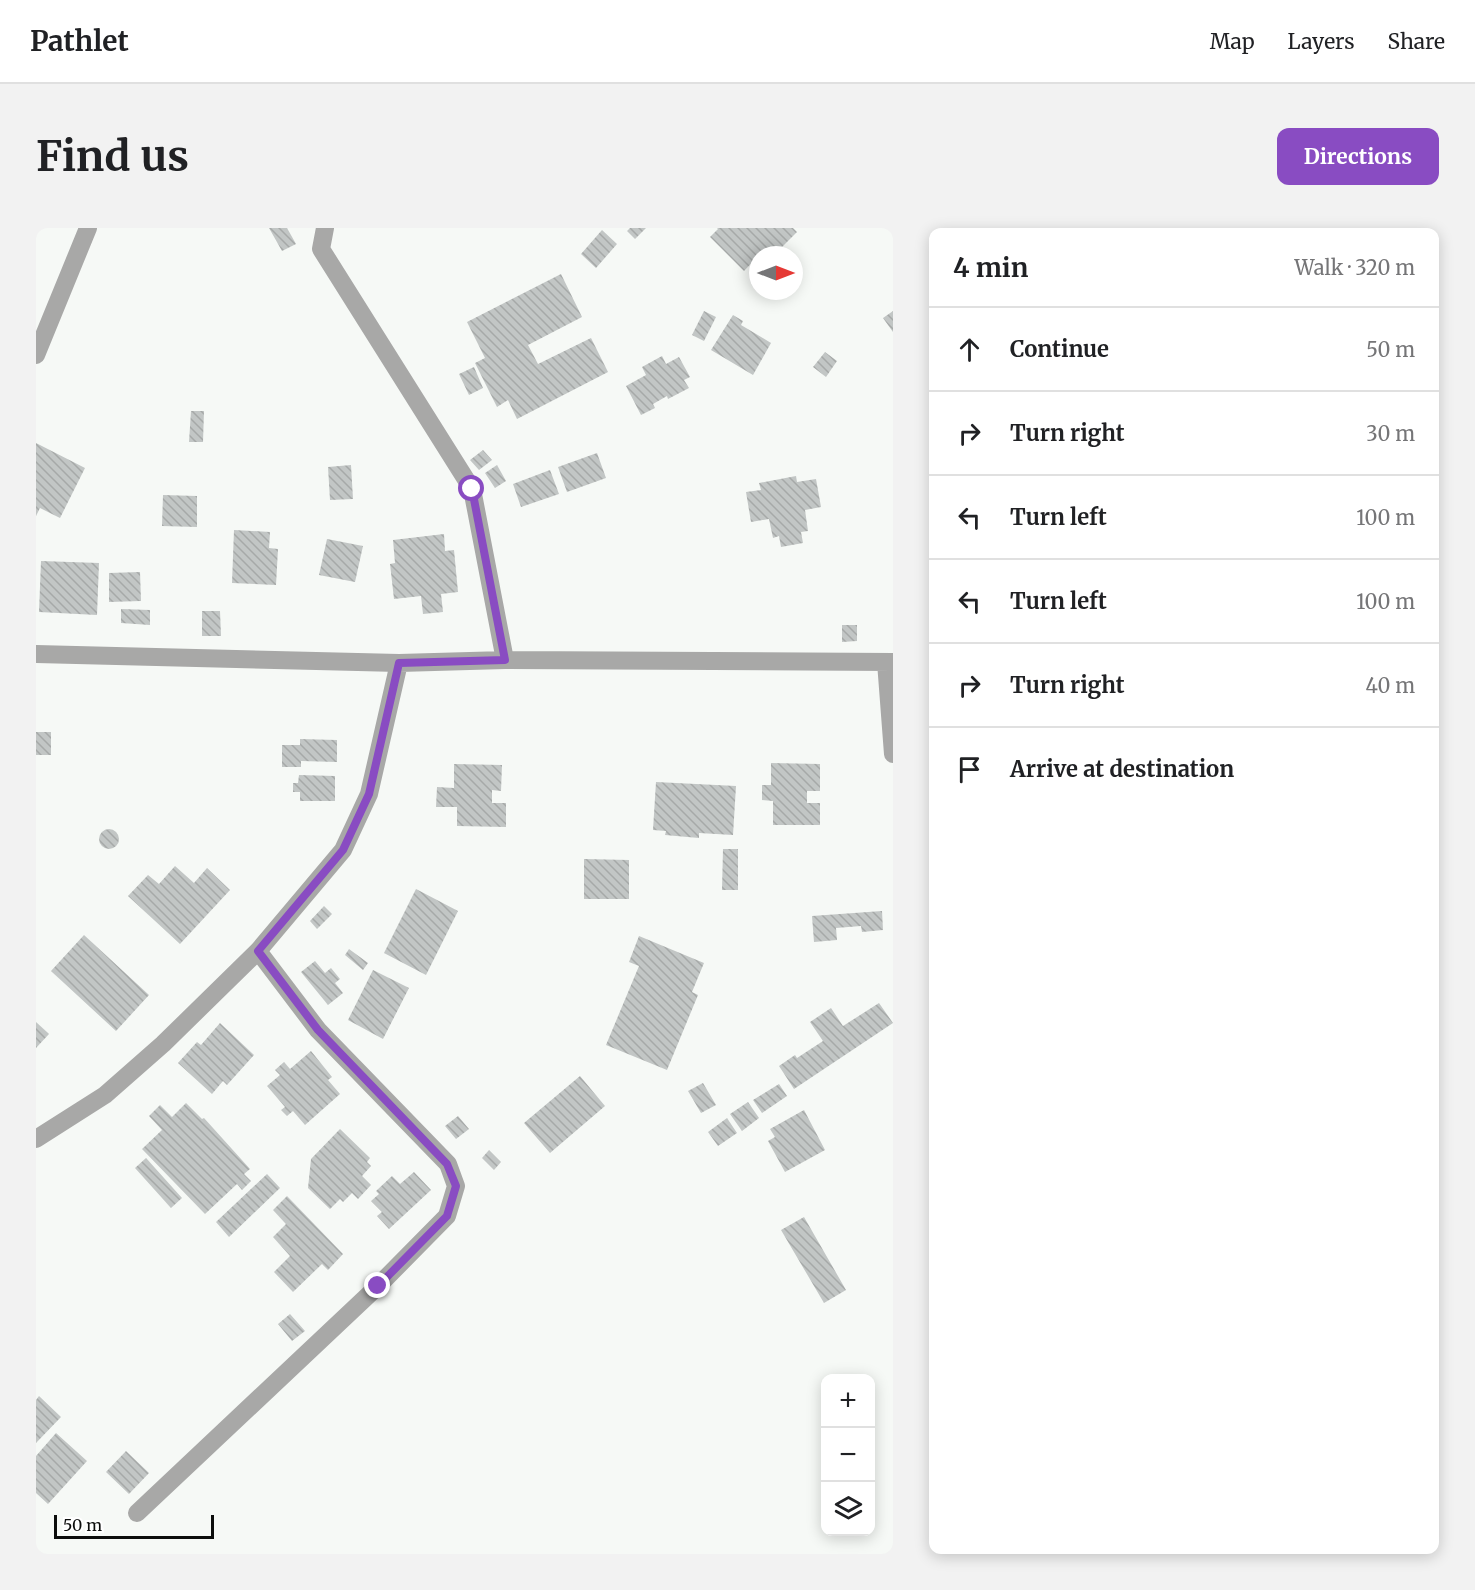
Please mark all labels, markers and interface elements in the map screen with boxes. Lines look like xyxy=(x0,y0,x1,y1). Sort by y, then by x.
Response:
text: Pathlet xyxy=(30,23,129,59)
text: Map xyxy=(1210,28,1255,55)
text: Layers xyxy=(1288,28,1355,55)
text: Share xyxy=(1388,28,1445,55)
button: Directions xyxy=(1277,128,1439,185)
text: Find us xyxy=(36,130,189,182)
north arrow xyxy=(749,246,803,300)
text: 4 min xyxy=(953,251,1028,284)
text: Walk · 320 m xyxy=(1295,255,1415,280)
icon: ahead xyxy=(953,333,986,366)
text: Continue xyxy=(1010,335,1109,363)
text: 50 m xyxy=(1366,337,1415,362)
icon: right xyxy=(953,417,986,450)
text: Turn right xyxy=(1010,419,1124,447)
text: 30 m xyxy=(1366,421,1415,446)
route start xyxy=(458,475,484,501)
icon: left xyxy=(953,501,986,534)
text: Turn left xyxy=(1010,503,1107,531)
text: 100 m xyxy=(1356,505,1415,530)
icon: left xyxy=(953,585,986,618)
text: Turn left xyxy=(1010,587,1107,615)
text: 100 m xyxy=(1356,589,1415,614)
icon: right xyxy=(953,669,986,702)
text: Turn right xyxy=(1010,671,1124,699)
text: 40 m xyxy=(1365,673,1415,698)
icon: arrive xyxy=(953,753,986,786)
text: Arrive at destination xyxy=(1010,755,1234,783)
route end xyxy=(364,1272,390,1298)
map controls xyxy=(821,1374,875,1536)
button: + xyxy=(821,1374,875,1428)
button: − xyxy=(821,1428,875,1482)
button: layers xyxy=(821,1482,875,1536)
scale bar xyxy=(54,1512,214,1540)
text: 50 m xyxy=(63,1515,102,1535)

